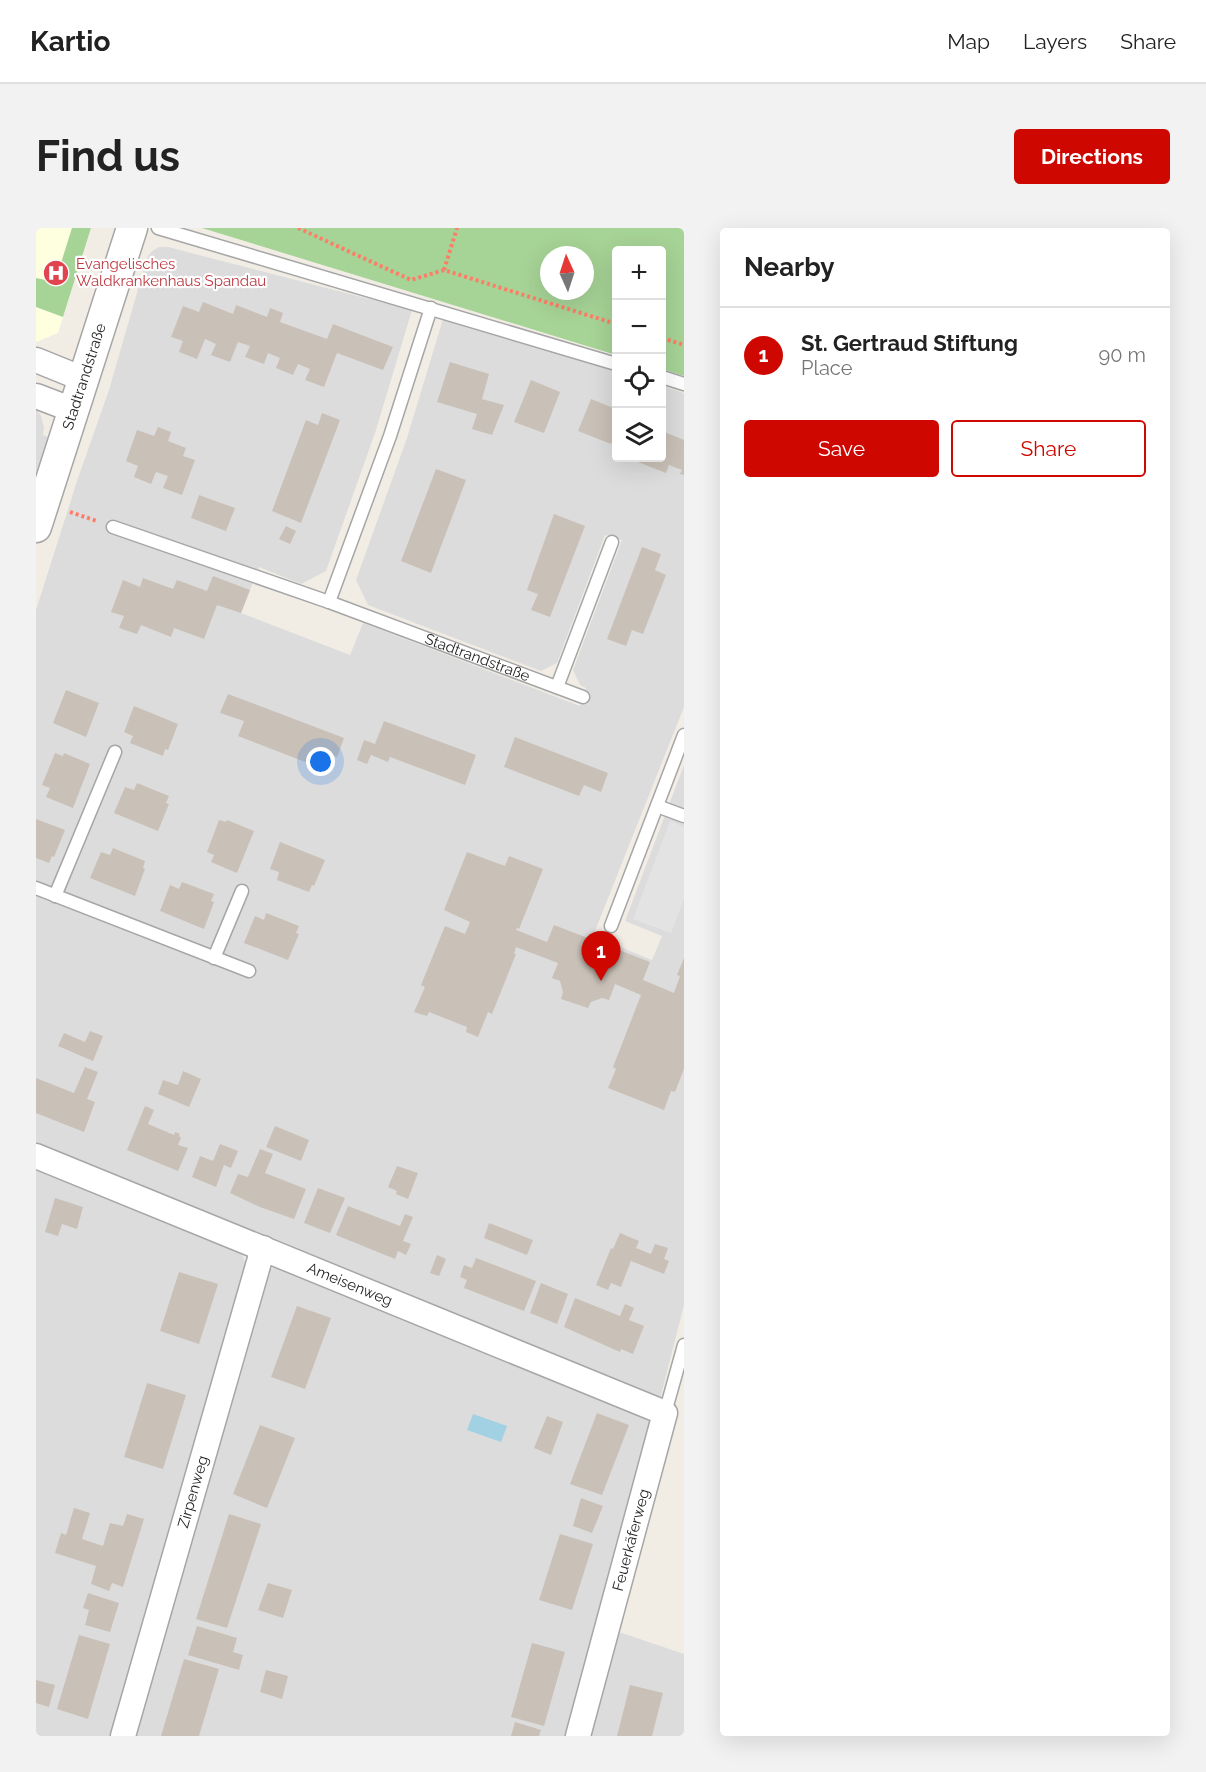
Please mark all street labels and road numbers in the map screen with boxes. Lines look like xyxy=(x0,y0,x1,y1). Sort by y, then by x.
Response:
street label: Stadtrandstraße xyxy=(59,321,110,432)
street label: Stadtrandstraße xyxy=(422,630,533,685)
street label: Ameisenweg xyxy=(304,1259,395,1310)
street label: Zirpenweg xyxy=(174,1453,212,1530)
street label: Feuerkäferweg xyxy=(609,1487,653,1593)

